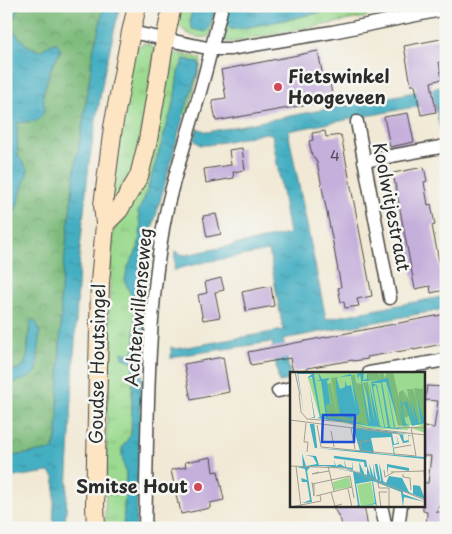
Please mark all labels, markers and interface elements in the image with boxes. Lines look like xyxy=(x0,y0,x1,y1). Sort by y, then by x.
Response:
place label: Fietswinkel Hoogeveen xyxy=(288,62,389,110)
marker: Fietswinkel Hoogeveen xyxy=(272,81,284,93)
street label: Koolwitjestraat xyxy=(367,140,418,274)
house number: 4 xyxy=(330,143,340,166)
street label: Achterwillenseweg xyxy=(117,226,158,387)
street label: Goudse Houtsingel xyxy=(82,284,111,444)
inset map xyxy=(290,372,424,506)
place label: Smitse Hout xyxy=(76,472,188,499)
marker: Smitse Hout xyxy=(192,481,204,493)

